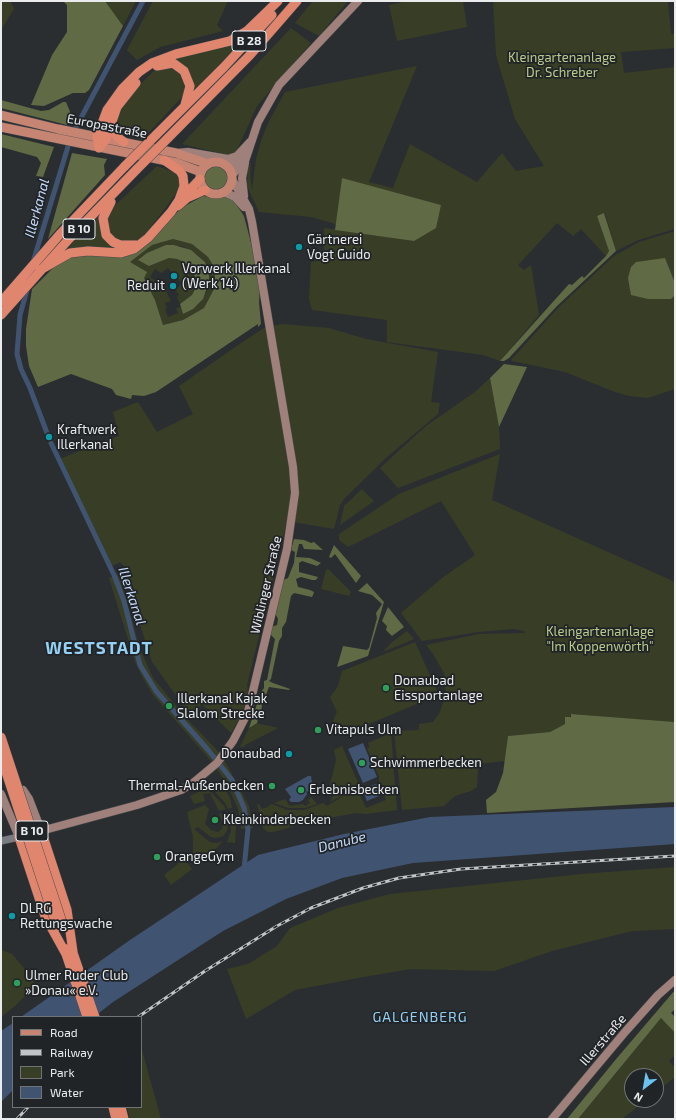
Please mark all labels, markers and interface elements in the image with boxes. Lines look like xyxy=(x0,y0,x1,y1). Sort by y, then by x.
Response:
road number: B 28 xyxy=(232,31,266,51)
park label: Kleingartenanlage Dr. Schreber xyxy=(508,50,616,81)
street label: Europastraße xyxy=(66,111,148,141)
water label: Illerkanal xyxy=(21,177,53,239)
road number: B 10 xyxy=(63,219,95,239)
place label: Gärtnerei Vogt Guido xyxy=(307,232,371,263)
marker: Gärtnerei Vogt Guido xyxy=(294,242,304,252)
place label: Vorwerk Illerkanal (Werk 14) xyxy=(182,261,290,292)
marker: Vorwerk Illerkanal (Werk 14) xyxy=(169,271,179,281)
place label: Reduit xyxy=(127,278,165,294)
marker: Reduit xyxy=(168,281,178,291)
place label: Kraftwerk Illerkanal xyxy=(57,422,116,453)
marker: Kraftwerk Illerkanal xyxy=(44,432,54,442)
street label: Wiblinger Straße xyxy=(247,534,285,636)
water label: Illerkanal xyxy=(115,565,149,627)
park label: Kleingartenanlage "Im Koppenwörth" xyxy=(546,624,654,655)
district label: WESTSTADT xyxy=(45,638,153,658)
place label: Donaubad Eissportanlage xyxy=(394,673,483,704)
marker: Donaubad Eissportanlage xyxy=(381,683,391,693)
place label: Illerkanal Kajak Slalom Strecke xyxy=(177,691,267,722)
marker: Illerkanal Kajak Slalom Strecke xyxy=(164,701,174,711)
place label: Vitapuls Ulm xyxy=(326,722,401,738)
marker: Vitapuls Ulm xyxy=(313,725,323,735)
place label: Donaubad xyxy=(221,746,281,762)
marker: Donaubad xyxy=(284,749,294,759)
place label: Schwimmerbecken xyxy=(370,755,482,771)
marker: Schwimmerbecken xyxy=(357,758,367,768)
place label: Thermal-Außenbecken xyxy=(128,778,264,794)
marker: Thermal-Außenbecken xyxy=(267,781,277,791)
place label: Erlebnisbecken xyxy=(309,782,399,798)
marker: Erlebnisbecken xyxy=(296,785,306,795)
place label: Kleinkinderbecken xyxy=(223,812,331,828)
marker: Kleinkinderbecken xyxy=(210,815,220,825)
road number: B 10 xyxy=(16,821,48,841)
water label: Danube xyxy=(316,828,368,856)
place label: OrangeGym xyxy=(165,849,234,865)
marker: OrangeGym xyxy=(152,852,162,862)
place label: DLRG Rettungswache xyxy=(20,901,112,932)
marker: DLRG Rettungswache xyxy=(7,911,17,921)
place label: Ulmer Ruder Club »Donau« e.V. xyxy=(25,968,128,999)
marker: Ulmer Ruder Club »Donau« e.V. xyxy=(12,978,22,988)
district label: GALGENBERG xyxy=(373,1009,467,1025)
street label: Illerstraße xyxy=(576,1011,630,1069)
legend xyxy=(12,1016,142,1108)
text: Road xyxy=(50,1025,78,1039)
text: Railway xyxy=(50,1045,93,1059)
text: Park xyxy=(50,1065,75,1079)
north arrow xyxy=(624,1068,664,1108)
text: Water xyxy=(50,1085,84,1099)
text: N xyxy=(631,1090,645,1105)

